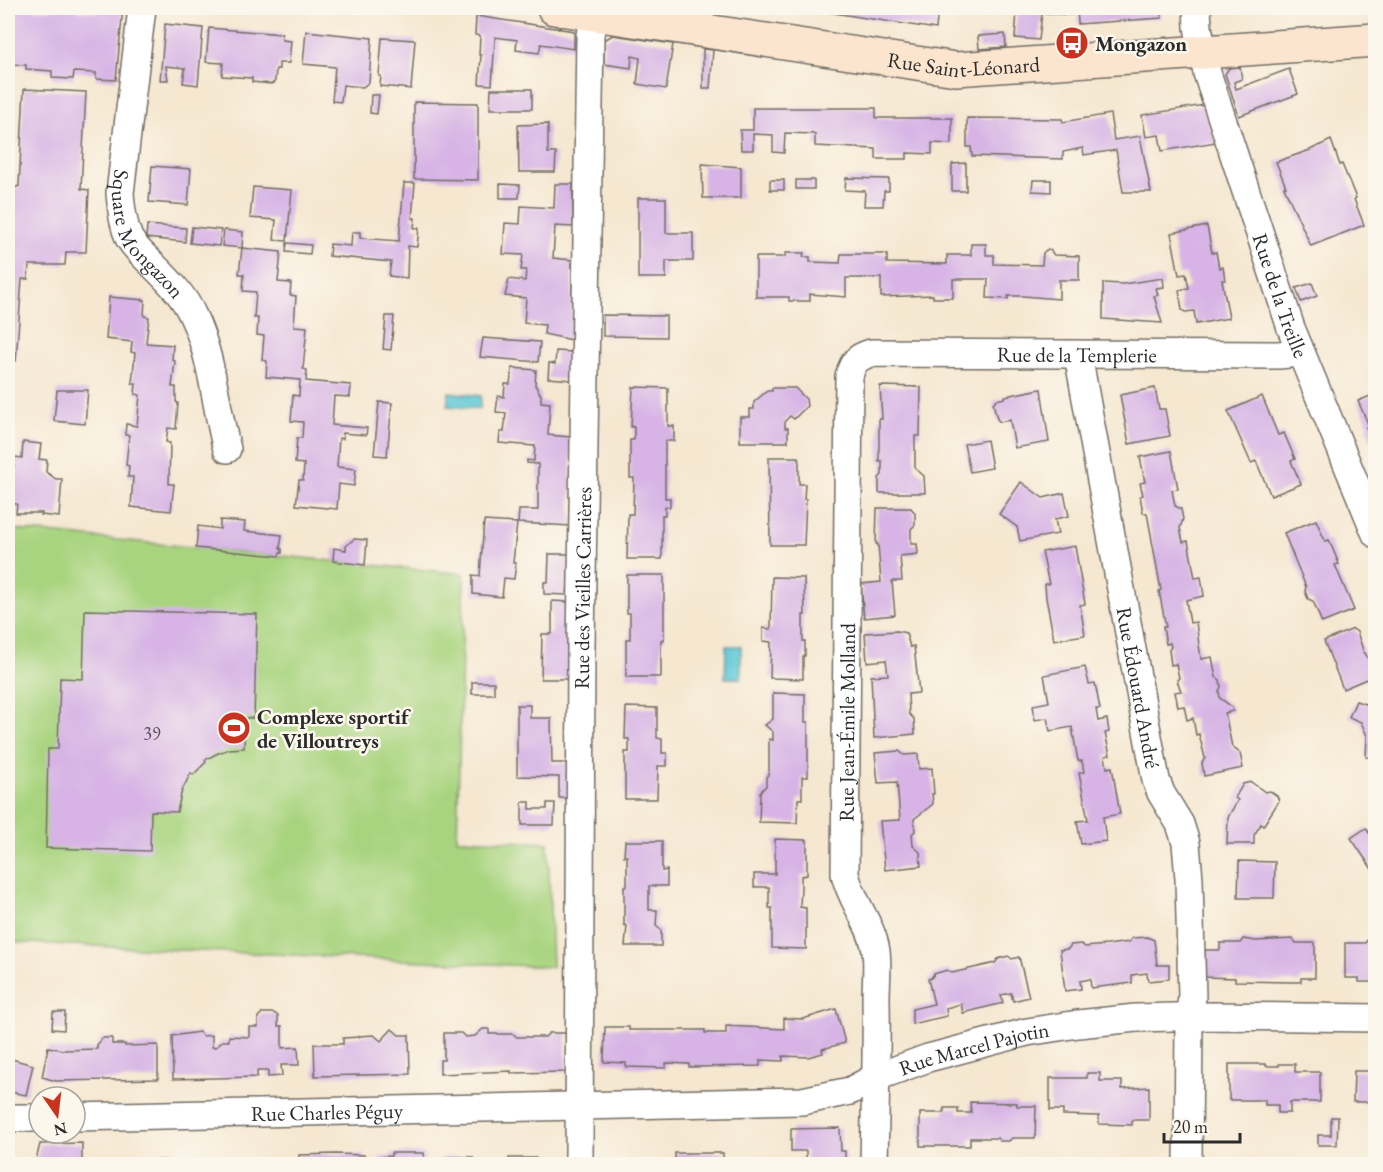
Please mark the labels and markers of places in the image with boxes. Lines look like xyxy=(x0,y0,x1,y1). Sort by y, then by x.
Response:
bus stop icon: Mongazon xyxy=(1054,25,1090,61)
place label: Mongazon xyxy=(1095,30,1187,57)
place label: Complexe sportif de Villoutreys xyxy=(257,703,411,754)
sports icon: Complexe sportif de Villoutreys xyxy=(216,710,252,746)

